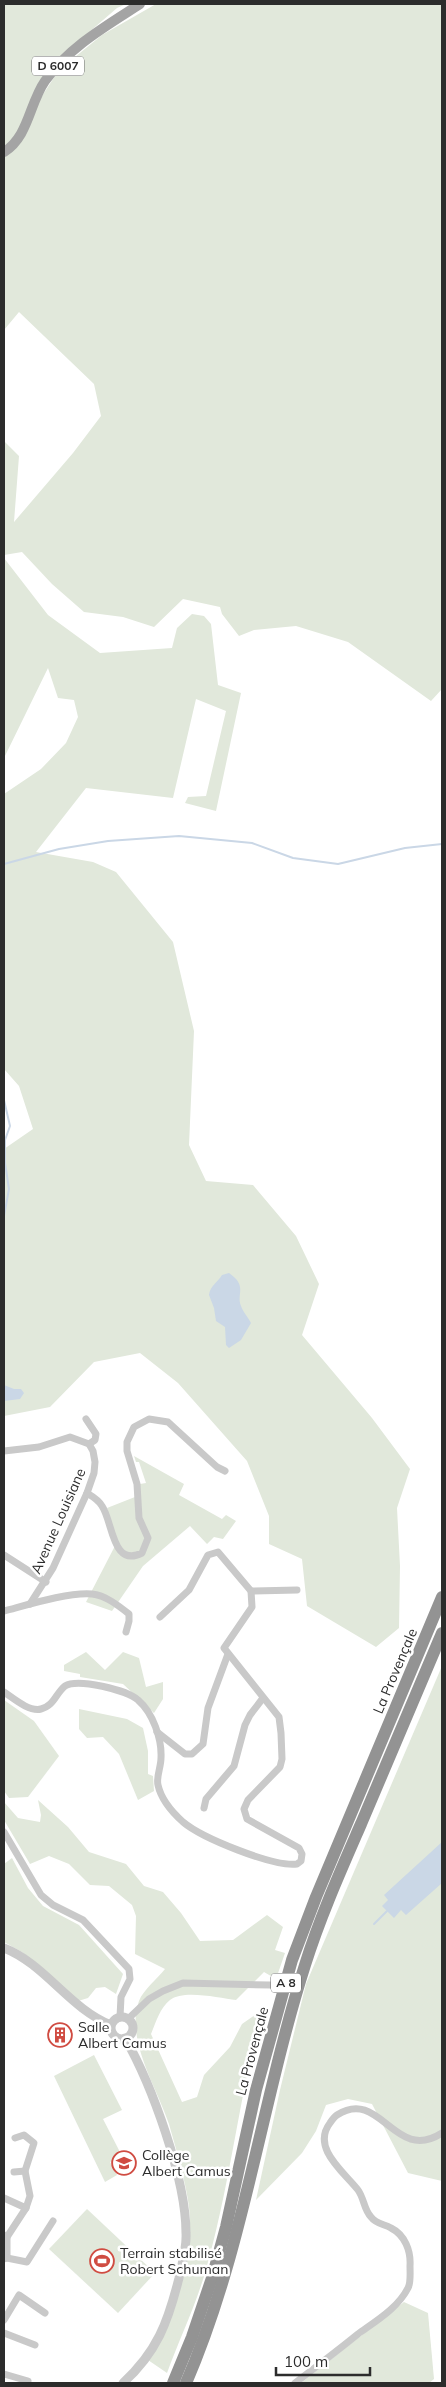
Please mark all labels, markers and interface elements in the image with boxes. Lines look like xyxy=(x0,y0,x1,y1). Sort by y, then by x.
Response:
road number: D 6007 xyxy=(32,56,84,76)
street label: Avenue Louisiane xyxy=(27,1465,89,1577)
street label: La Provençale xyxy=(369,1626,421,1716)
road number: A 8 xyxy=(271,1974,301,1992)
street label: La Provençale xyxy=(232,2005,272,2097)
place label: Salle Albert Camus xyxy=(78,2018,167,2052)
building icon: Salle Albert Camus xyxy=(47,2022,73,2048)
place label: Collège Albert Camus xyxy=(142,2146,231,2180)
school or university icon: Collège Albert Camus xyxy=(111,2150,137,2176)
place label: Terrain stabilisé Robert Schuman xyxy=(120,2244,228,2278)
sports icon: Terrain stabilisé Robert Schuman xyxy=(89,2248,115,2274)
scale bar xyxy=(276,2344,370,2376)
text: 100 m xyxy=(284,2352,328,2371)

